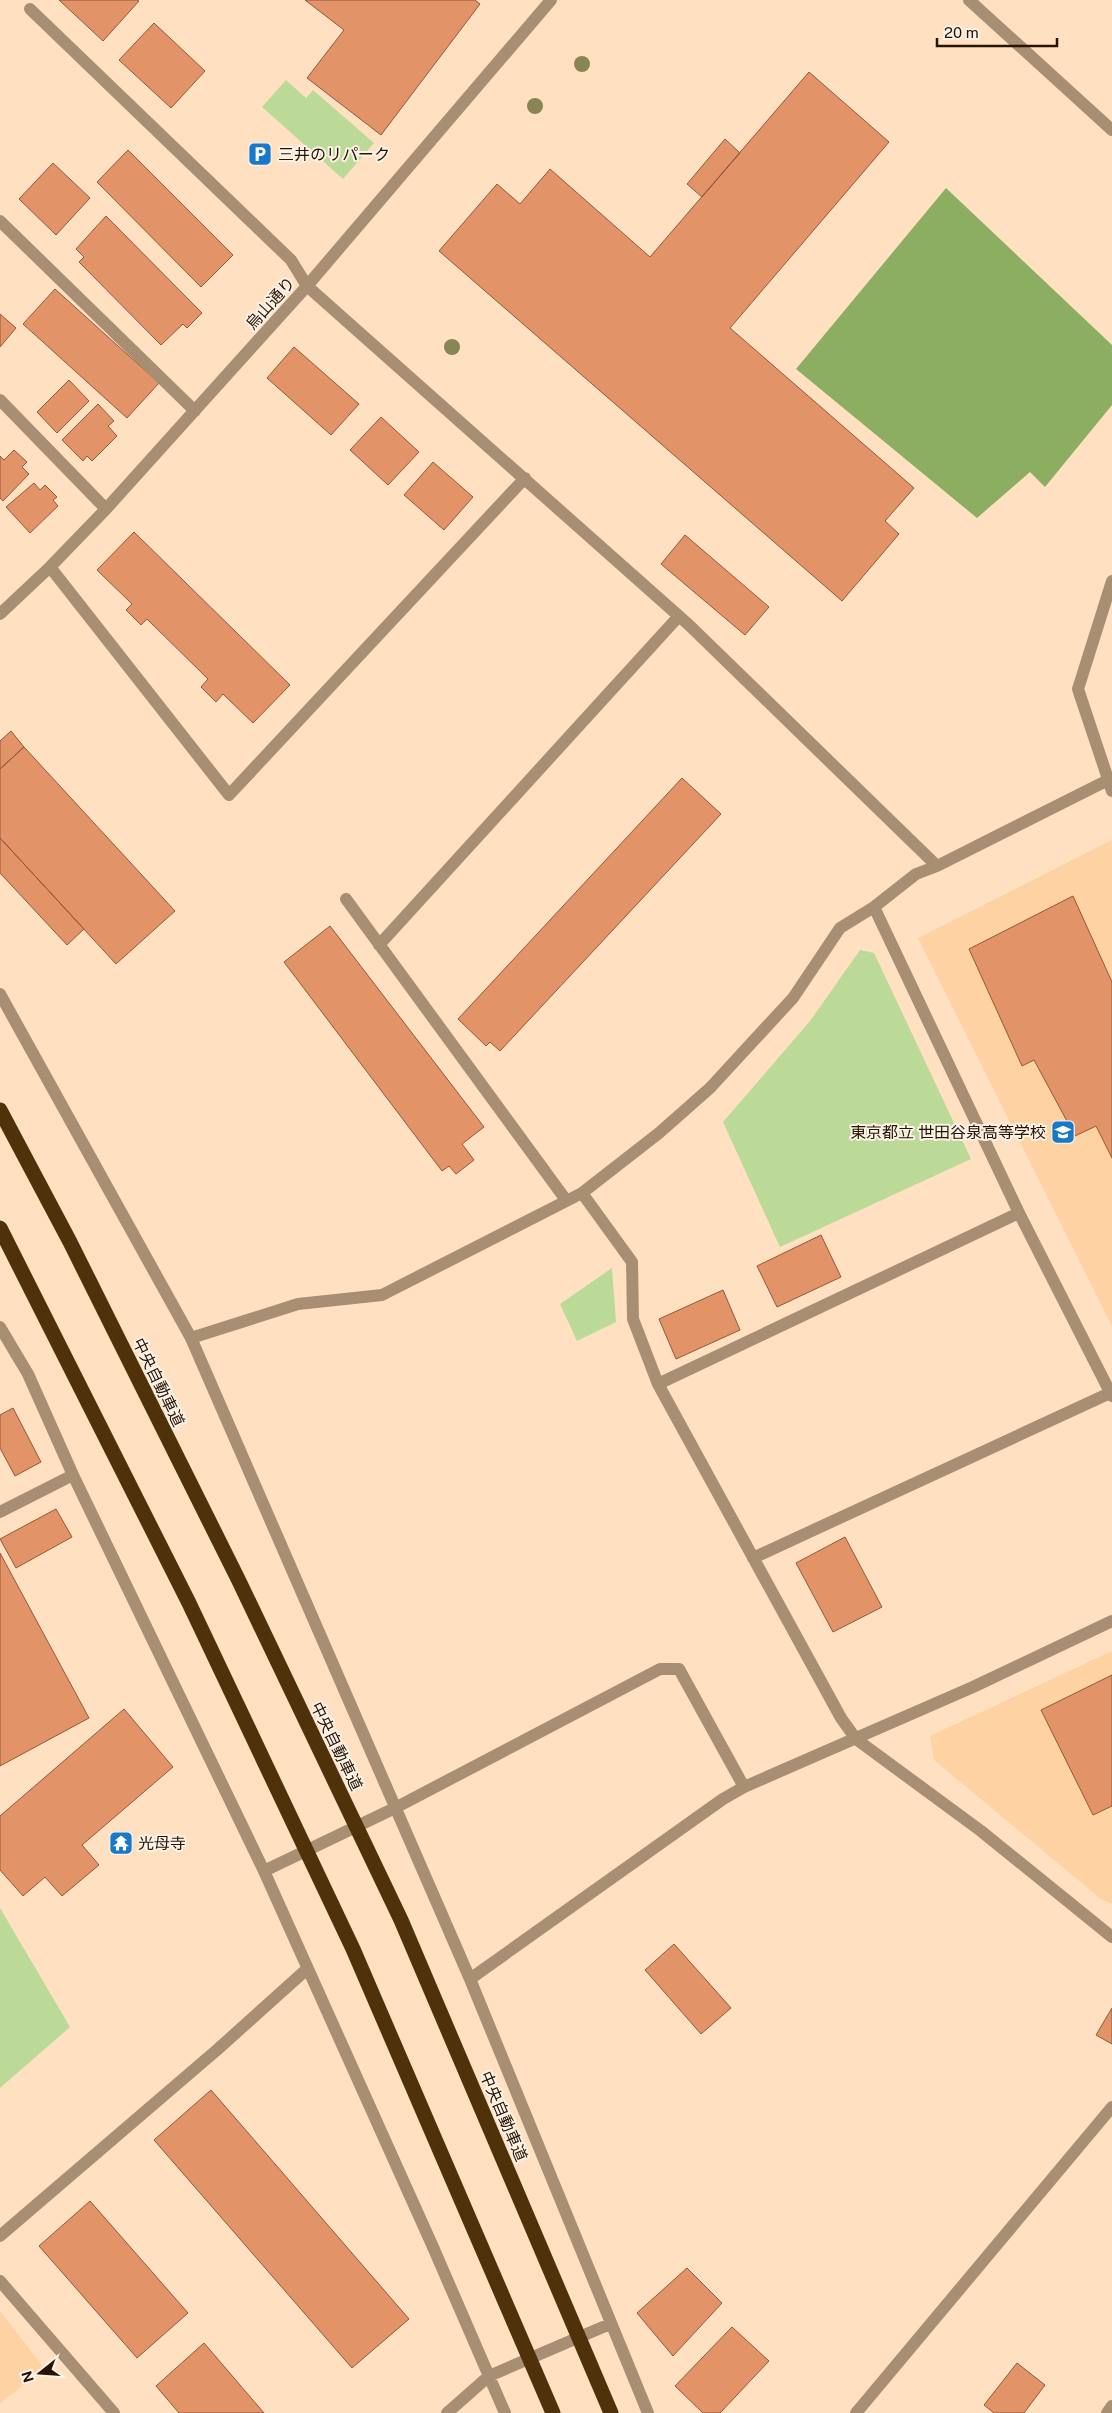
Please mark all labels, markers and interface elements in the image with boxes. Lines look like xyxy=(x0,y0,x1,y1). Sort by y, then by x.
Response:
scale bar xyxy=(937,15,1057,47)
text: 20 m xyxy=(944,24,979,41)
parking icon: 三井のリパーク xyxy=(247,141,273,167)
place label: 三井のリパーク xyxy=(278,145,390,164)
street label: 烏山通り xyxy=(242,273,299,333)
school or university icon: 東京都立 世田谷泉高等学校 xyxy=(1050,1119,1076,1145)
place label: 東京都立 世田谷泉高等学校 xyxy=(850,1123,1046,1142)
street label: 中央自動車道 xyxy=(129,1335,188,1430)
street label: 中央自動車道 xyxy=(307,1699,366,1794)
temple icon: 光母寺 xyxy=(108,1830,134,1856)
place label: 光母寺 xyxy=(138,1834,186,1853)
street label: 中央自動車道 xyxy=(476,2068,531,2164)
north arrow xyxy=(15,2348,65,2398)
text: N xyxy=(18,2369,37,2384)

